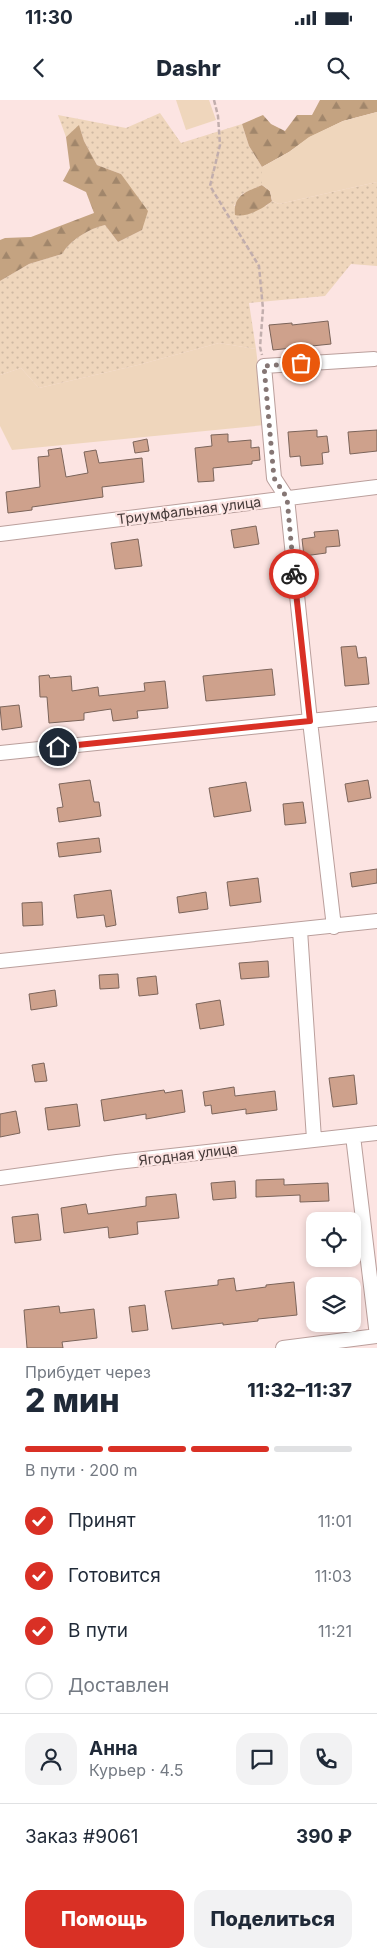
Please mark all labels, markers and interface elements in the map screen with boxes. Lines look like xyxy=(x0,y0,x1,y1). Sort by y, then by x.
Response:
text: 11:30 xyxy=(25,6,73,29)
icon: back xyxy=(25,54,53,82)
icon: search xyxy=(324,54,352,82)
text: Dashr xyxy=(156,55,221,81)
pin xyxy=(280,342,322,384)
icon: bag xyxy=(287,349,315,377)
street label: Триумфальная улица xyxy=(116,493,262,527)
courier xyxy=(269,549,319,599)
icon: bike xyxy=(280,560,308,588)
pin xyxy=(37,726,79,768)
icon: home xyxy=(44,733,72,761)
street label: Ягодная улица xyxy=(137,1139,239,1169)
map controls xyxy=(306,1212,361,1332)
button: locate xyxy=(306,1212,361,1267)
button: layers xyxy=(306,1277,361,1332)
text: Прибудет через xyxy=(25,1362,151,1382)
text: 11:32–11:37 xyxy=(247,1379,352,1402)
text: 2 мин xyxy=(25,1381,120,1420)
text: В пути · 200 m xyxy=(25,1460,138,1480)
icon: check xyxy=(25,1507,53,1535)
text: Принят xyxy=(68,1509,136,1532)
text: 11:01 xyxy=(318,1511,352,1531)
icon: check xyxy=(25,1562,53,1590)
text: Готовится xyxy=(68,1564,161,1587)
text: 11:03 xyxy=(314,1566,352,1586)
icon: check xyxy=(25,1617,53,1645)
text: В пути xyxy=(68,1619,128,1642)
text: 11:21 xyxy=(318,1621,352,1641)
text: Доставлен xyxy=(68,1674,169,1697)
button: person xyxy=(25,1733,77,1785)
button: chat xyxy=(236,1733,288,1785)
button: phone xyxy=(300,1733,352,1785)
text: Анна xyxy=(89,1737,138,1760)
text: Курьер · 4.5 xyxy=(89,1760,183,1780)
text: Заказ #9061 xyxy=(25,1825,138,1848)
text: 390 ₽ xyxy=(296,1825,352,1848)
button: Помощь xyxy=(25,1890,184,1948)
button: Поделиться xyxy=(194,1890,352,1948)

